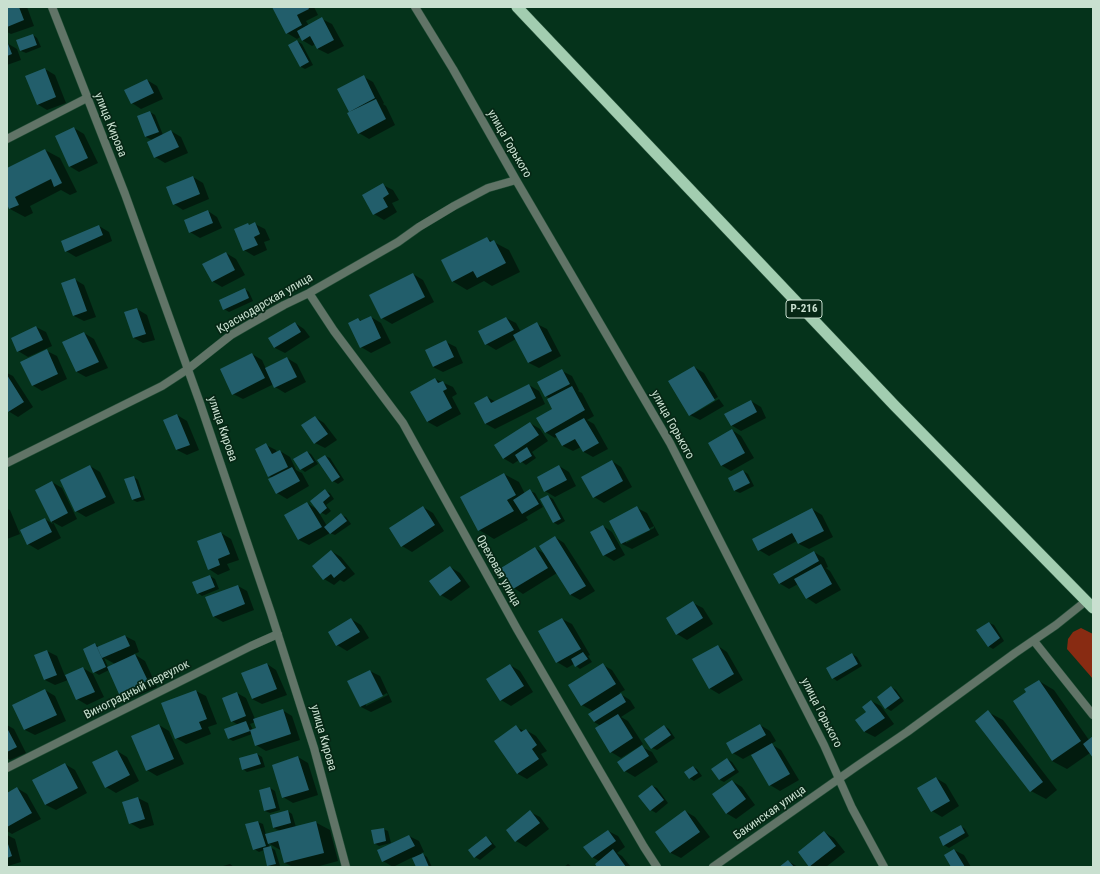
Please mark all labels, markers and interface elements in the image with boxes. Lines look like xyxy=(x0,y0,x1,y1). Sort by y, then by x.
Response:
street label: улица Кирова xyxy=(91,91,129,159)
street label: улица Горького xyxy=(484,107,534,181)
street label: Краснодарская улица xyxy=(215,271,315,337)
road number: Р-216 xyxy=(786,300,822,318)
street label: улица Горького xyxy=(647,388,697,462)
street label: улица Кирова xyxy=(204,394,240,464)
street label: Ореховая улица xyxy=(472,533,524,609)
street label: Виноградный переулок xyxy=(82,657,192,723)
street label: улица Горького xyxy=(797,676,845,750)
street label: улица Кирова xyxy=(307,703,339,773)
street label: Бакинская улица xyxy=(731,783,809,843)

